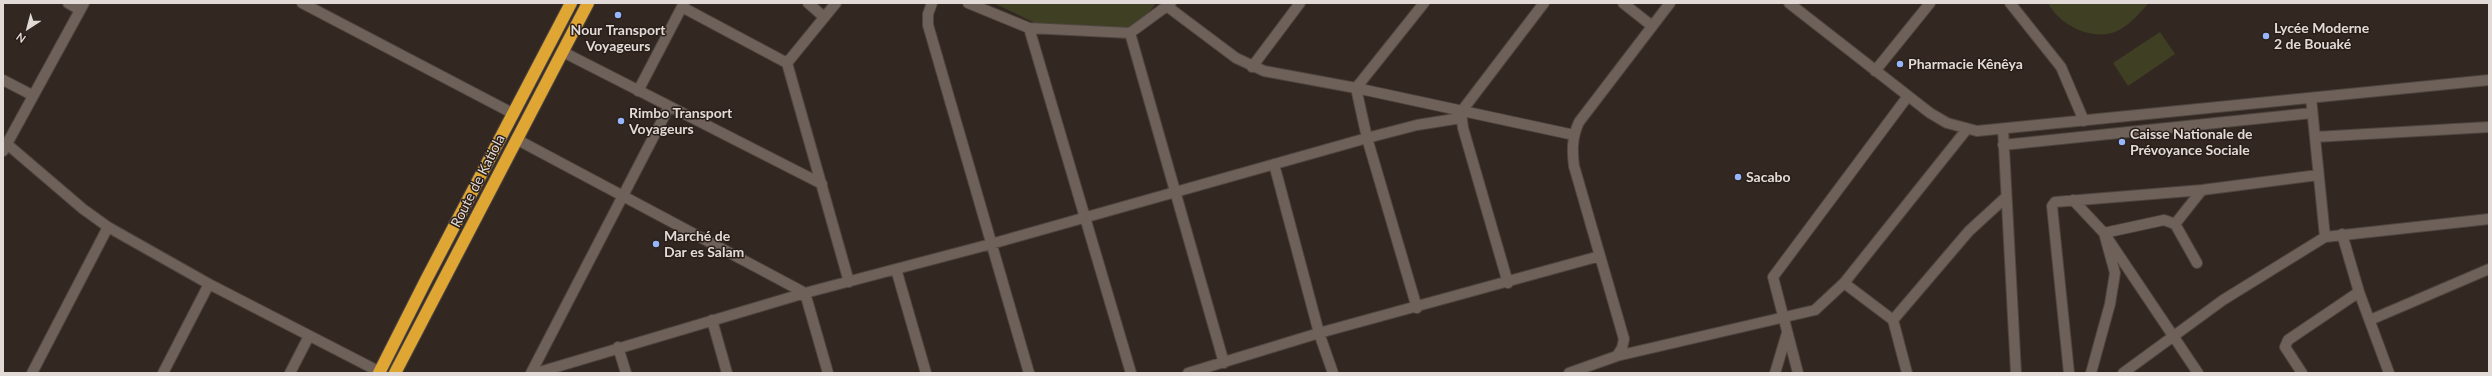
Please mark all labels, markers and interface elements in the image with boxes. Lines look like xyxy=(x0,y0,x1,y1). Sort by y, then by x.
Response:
north arrow xyxy=(8,8,48,48)
marker: Nour Transport Voyageurs xyxy=(613,10,623,20)
place label: Lycée Moderne 2 de Bouaké xyxy=(2274,20,2369,52)
place label: Nour Transport Voyageurs xyxy=(571,22,665,54)
text: N xyxy=(13,30,28,46)
marker: Lycée Moderne 2 de Bouaké xyxy=(2261,31,2271,41)
place label: Pharmacie Kênêya xyxy=(1908,56,2023,72)
marker: Pharmacie Kênêya xyxy=(1895,59,1905,69)
place label: Rimbo Transport Voyageurs xyxy=(629,105,732,138)
marker: Rimbo Transport Voyageurs xyxy=(616,116,626,126)
place label: Caisse Nationale de Prévoyance Sociale xyxy=(2130,126,2253,158)
street label: Route de Katiola xyxy=(447,132,509,230)
marker: Caisse Nationale de Prévoyance Sociale xyxy=(2117,137,2127,147)
place label: Sacabo xyxy=(1746,169,1791,185)
marker: Sacabo xyxy=(1733,172,1743,182)
place label: Marché de Dar es Salam xyxy=(664,228,744,260)
marker: Marché de Dar es Salam xyxy=(651,239,661,249)

